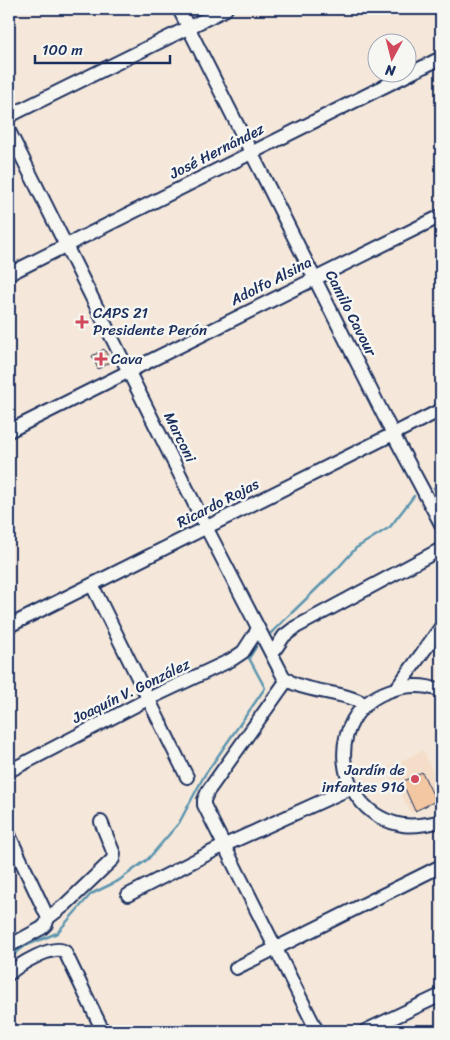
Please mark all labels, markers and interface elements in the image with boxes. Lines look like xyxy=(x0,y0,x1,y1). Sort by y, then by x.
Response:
scale bar xyxy=(35,32,170,64)
north arrow xyxy=(368,32,418,82)
text: 100 m xyxy=(42,37,83,63)
text: N xyxy=(384,57,398,84)
street label: José Hernández xyxy=(164,115,270,187)
street label: Adolfo Alsina xyxy=(225,249,317,313)
street label: Camilo Cavour xyxy=(318,265,384,361)
place label: CAPS 21 Presidente Perón xyxy=(93,300,207,343)
marker: CAPS 21 Presidente Perón xyxy=(75,315,89,329)
place label: Cava xyxy=(111,346,143,372)
marker: Cava xyxy=(95,353,107,365)
street label: Marconi xyxy=(157,407,204,467)
street label: Ricardo Rojas xyxy=(172,471,264,535)
street label: Joaquín V. González xyxy=(67,651,195,731)
place label: Jardín de infantes 916 xyxy=(322,757,405,800)
marker: Jardín de infantes 916 xyxy=(409,773,421,785)

